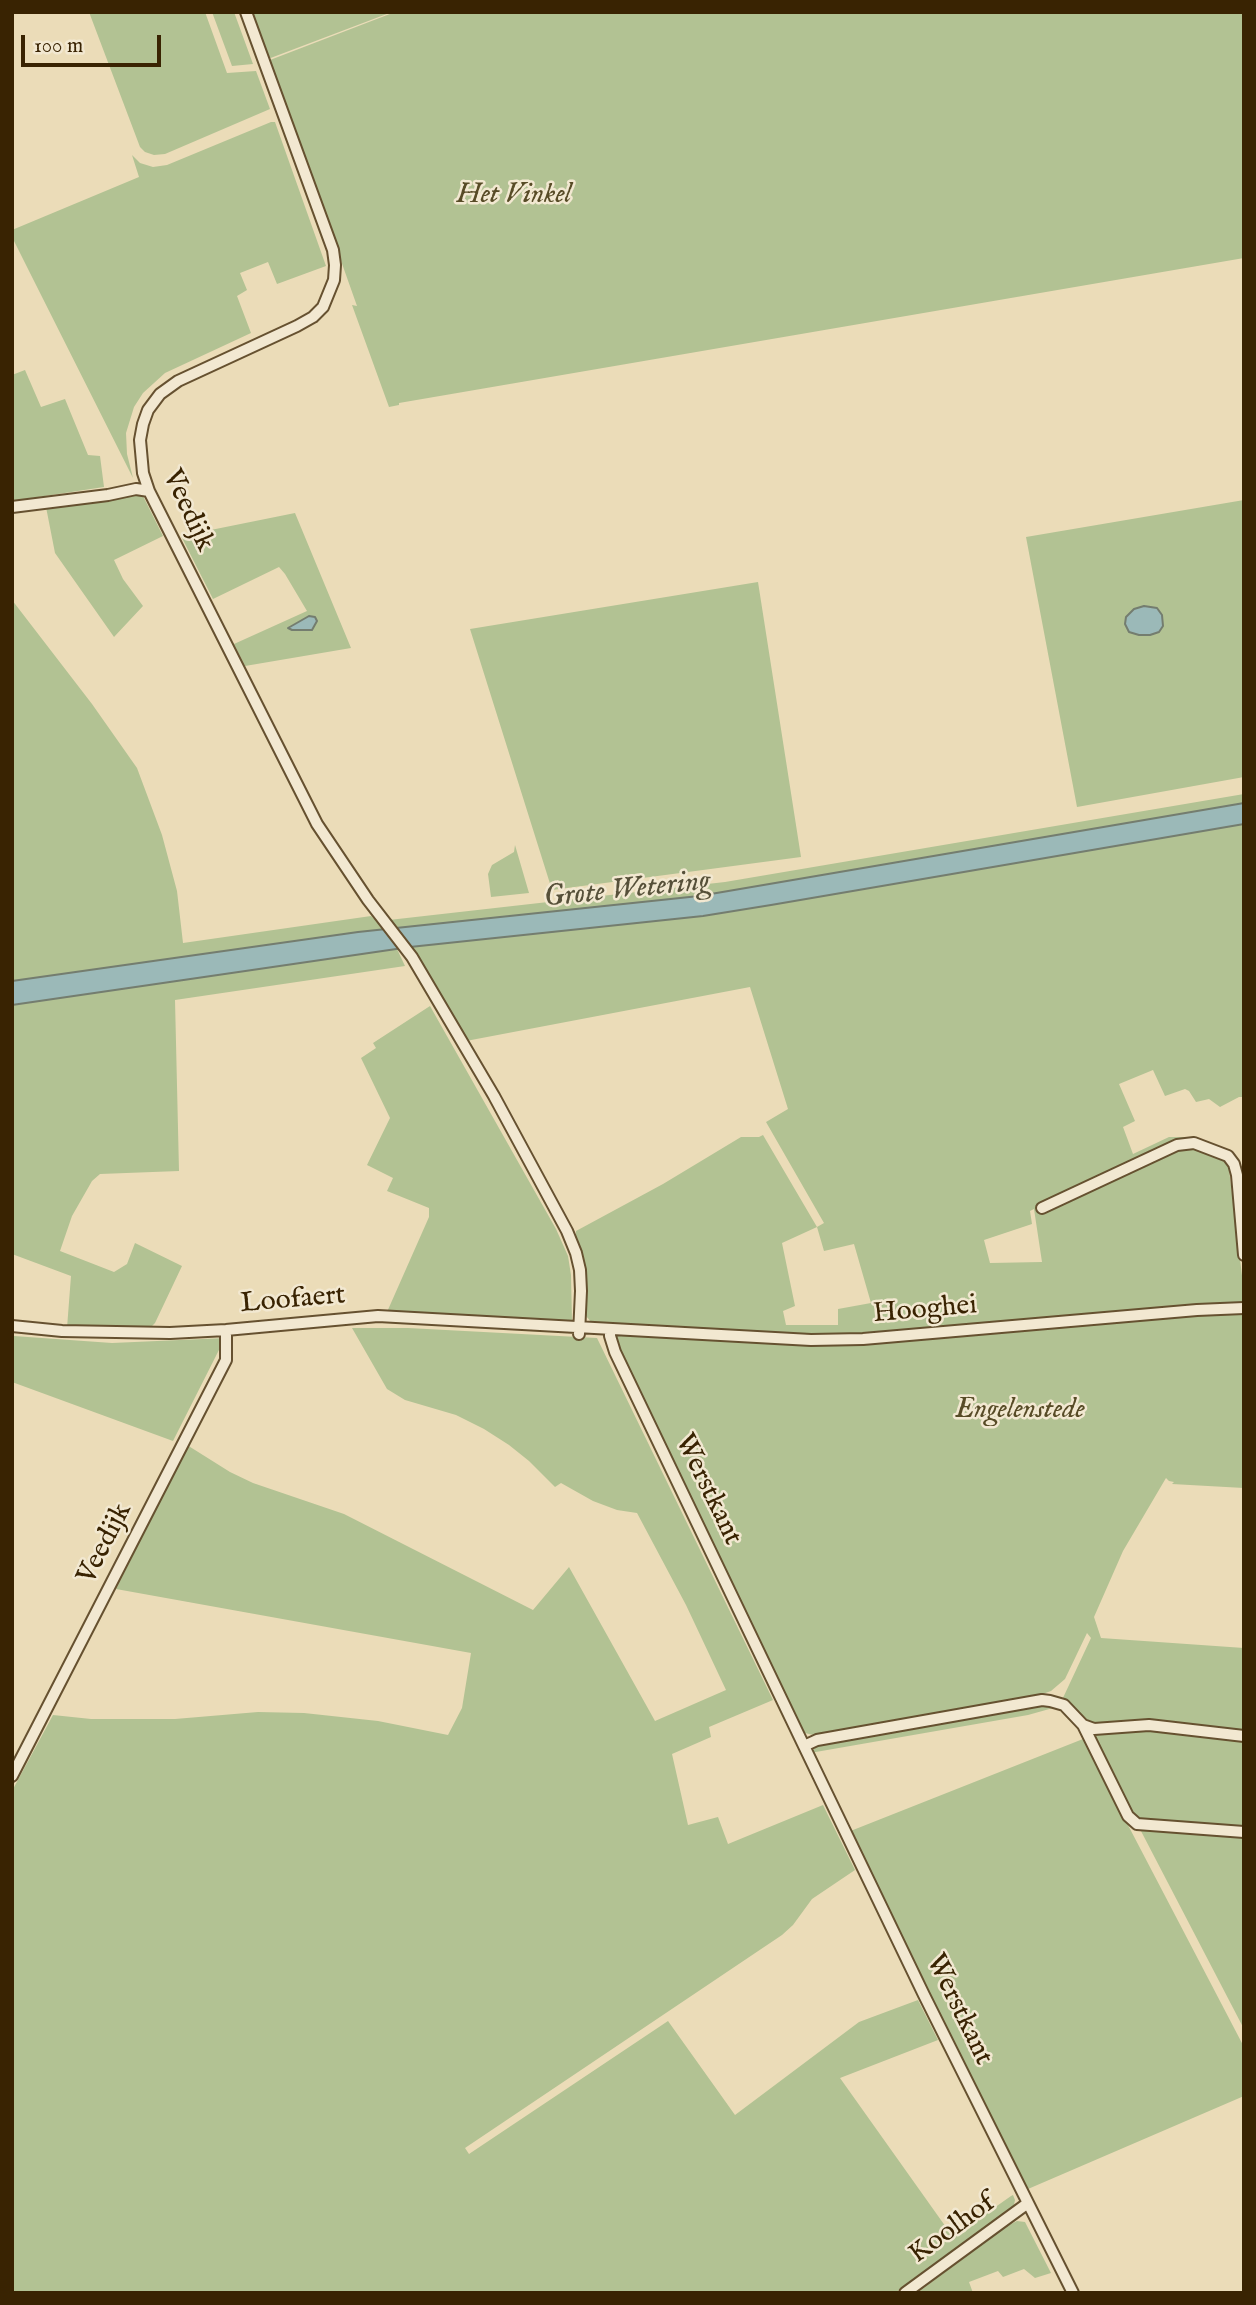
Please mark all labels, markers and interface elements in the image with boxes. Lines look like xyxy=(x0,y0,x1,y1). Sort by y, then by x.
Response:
scale bar xyxy=(24,21,164,65)
text: 100 m xyxy=(34,33,83,60)
park label: Het Vinkel xyxy=(457,179,571,213)
street label: Veedijk xyxy=(153,465,221,557)
water label: Grote Wetering xyxy=(542,864,712,918)
street label: Loofaert xyxy=(239,1280,347,1322)
street label: Hooghei xyxy=(872,1290,978,1332)
park label: Engelenstede xyxy=(955,1394,1085,1428)
street label: Werstkant xyxy=(666,1429,748,1551)
street label: Veedijk xyxy=(71,1498,141,1590)
street label: Werstkant xyxy=(917,1949,999,2071)
street label: Koolhof xyxy=(904,2188,1002,2272)

